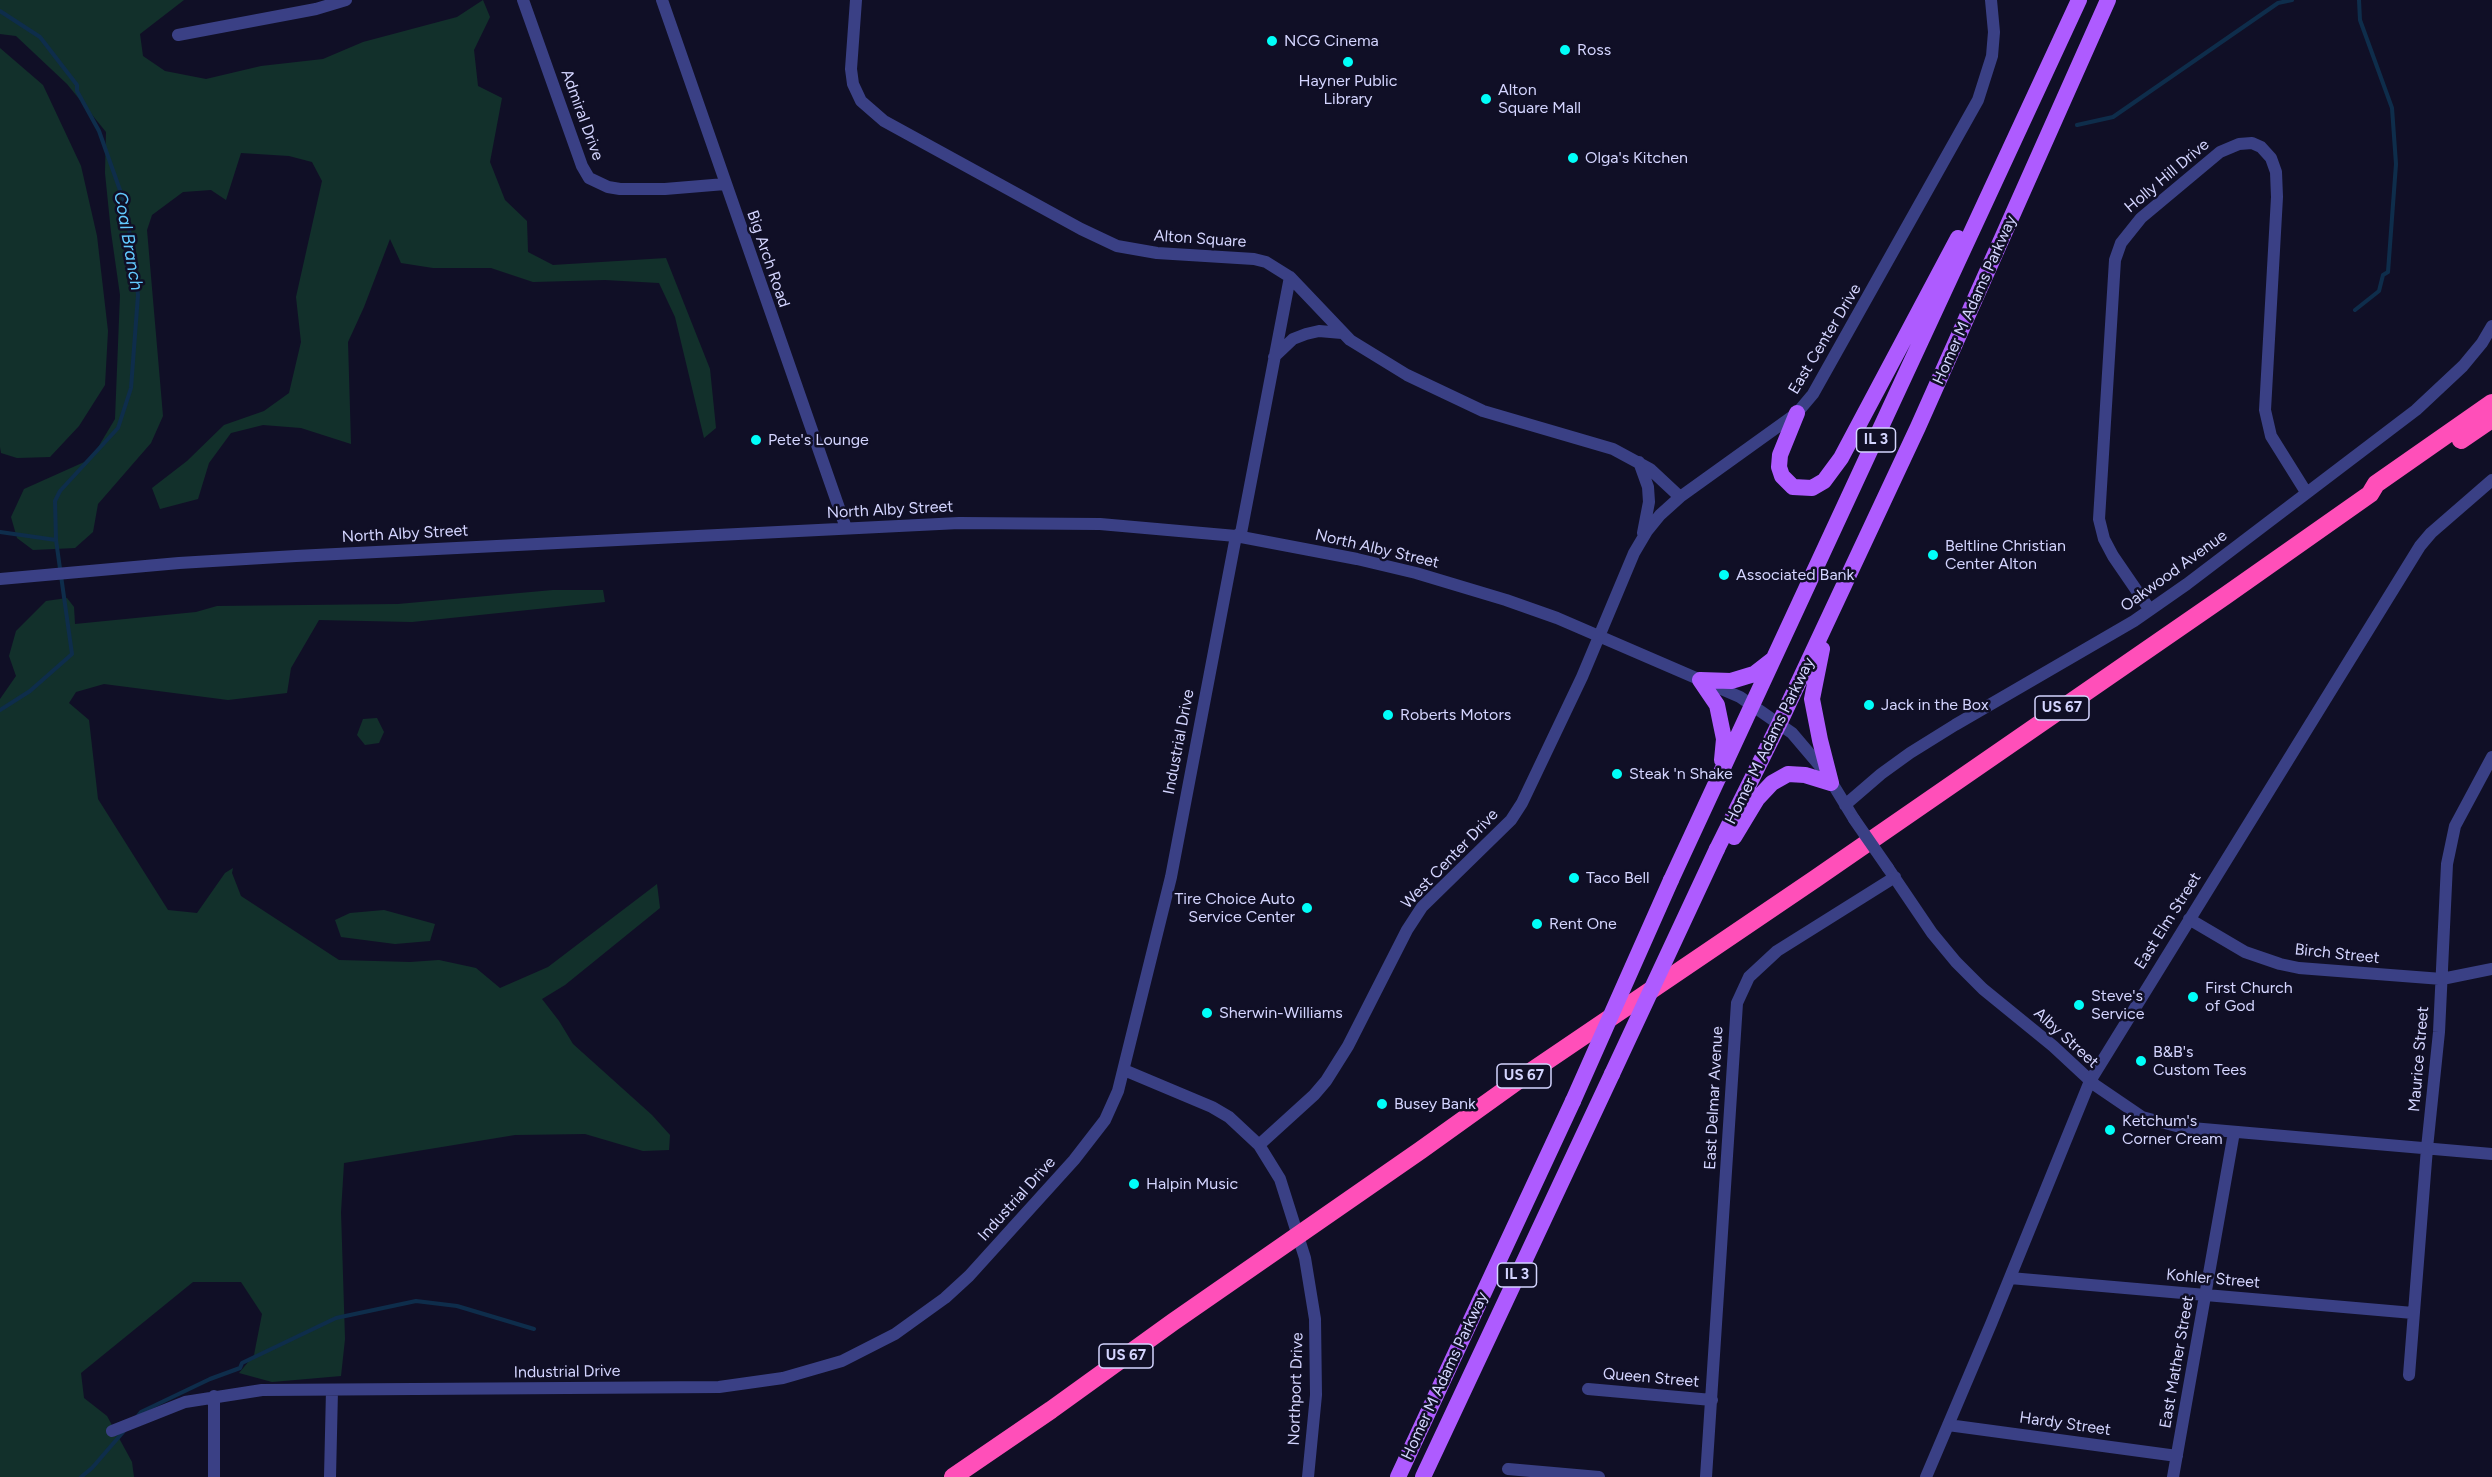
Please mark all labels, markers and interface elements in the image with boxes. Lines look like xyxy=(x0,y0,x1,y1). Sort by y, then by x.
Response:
place label: NCG Cinema xyxy=(1284,31,1379,51)
marker: NCG Cinema xyxy=(1265,34,1279,48)
place label: Ross xyxy=(1577,40,1611,60)
marker: Ross xyxy=(1558,43,1572,57)
marker: Hayner Public Library xyxy=(1341,55,1355,69)
street label: Admiral Drive xyxy=(557,67,607,163)
place label: Hayner Public Library xyxy=(1299,71,1397,109)
place label: Alton Square Mall xyxy=(1498,80,1581,118)
marker: Alton Square Mall xyxy=(1479,92,1493,106)
street label: Holly Hill Drive xyxy=(2121,135,2213,217)
place label: Olga's Kitchen xyxy=(1585,148,1688,168)
marker: Olga's Kitchen xyxy=(1566,151,1580,165)
water label: Coal Branch xyxy=(109,190,147,292)
street label: Big Arch Road xyxy=(742,208,794,310)
street label: Homer M Adams Parkway xyxy=(1929,212,2021,388)
street label: Alton Square xyxy=(1153,226,1247,252)
street label: East Center Drive xyxy=(1784,280,1866,398)
road number: IL 3 xyxy=(1856,428,1896,452)
place label: Pete's Lounge xyxy=(768,430,869,450)
marker: Pete's Lounge xyxy=(749,433,763,447)
street label: North Alby Street xyxy=(826,497,954,523)
street label: North Alby Street xyxy=(341,521,469,547)
street label: North Alby Street xyxy=(1313,525,1441,573)
street label: Oakwood Avenue xyxy=(2117,526,2231,616)
place label: Beltline Christian Center Alton xyxy=(1945,536,2066,574)
marker: Beltline Christian Center Alton xyxy=(1926,548,1940,562)
place label: Associated Bank xyxy=(1736,565,1854,585)
marker: Associated Bank xyxy=(1717,568,1731,582)
street label: Homer M Adams Parkway xyxy=(1721,655,1819,827)
street label: Industrial Drive xyxy=(1159,688,1199,796)
place label: Jack in the Box xyxy=(1881,695,1989,715)
road number: US 67 xyxy=(2035,696,2089,720)
marker: Jack in the Box xyxy=(1862,698,1876,712)
place label: Roberts Motors xyxy=(1400,705,1511,725)
marker: Roberts Motors xyxy=(1381,708,1395,722)
place label: Steak 'n Shake xyxy=(1629,764,1733,784)
marker: Steak 'n Shake xyxy=(1610,767,1624,781)
street label: West Center Drive xyxy=(1398,805,1502,913)
place label: Taco Bell xyxy=(1586,868,1649,888)
street label: East Elm Street xyxy=(2131,869,2205,973)
marker: Taco Bell xyxy=(1567,871,1581,885)
place label: Tire Choice Auto Service Center xyxy=(1175,889,1295,927)
marker: Tire Choice Auto Service Center xyxy=(1300,901,1314,915)
place label: Rent One xyxy=(1549,914,1617,934)
marker: Rent One xyxy=(1530,917,1544,931)
street label: Birch Street xyxy=(2294,940,2380,968)
place label: First Church of God xyxy=(2205,978,2293,1016)
place label: Steve's Service xyxy=(2091,986,2144,1024)
marker: First Church of God xyxy=(2186,990,2200,1004)
marker: Steve's Service xyxy=(2072,998,2086,1012)
place label: Sherwin-Williams xyxy=(1219,1003,1343,1023)
street label: Alby Street xyxy=(2030,1004,2102,1072)
street label: Maurice Street xyxy=(2405,1005,2433,1113)
marker: Sherwin-Williams xyxy=(1200,1006,1214,1020)
street label: East Delmar Avenue xyxy=(1701,1026,1727,1170)
place label: B&B's Custom Tees xyxy=(2153,1042,2247,1080)
marker: B&B's Custom Tees xyxy=(2134,1054,2148,1068)
road number: US 67 xyxy=(1497,1064,1551,1088)
place label: Busey Bank xyxy=(1394,1094,1476,1114)
marker: Busey Bank xyxy=(1375,1097,1389,1111)
place label: Ketchum's Corner Cream xyxy=(2122,1111,2223,1149)
marker: Ketchum's Corner Cream xyxy=(2103,1123,2117,1137)
street label: Industrial Drive xyxy=(974,1153,1060,1245)
place label: Halpin Music xyxy=(1146,1174,1238,1194)
marker: Halpin Music xyxy=(1127,1177,1141,1191)
road number: IL 3 xyxy=(1498,1263,1537,1287)
street label: Kohler Street xyxy=(2165,1265,2261,1293)
street label: Homer M Adams Parkway xyxy=(1398,1289,1492,1463)
street label: East Mather Street xyxy=(2156,1294,2198,1430)
street label: Northport Drive xyxy=(1284,1332,1308,1446)
road number: US 67 xyxy=(1099,1344,1153,1368)
street label: Industrial Drive xyxy=(513,1361,621,1383)
street label: Queen Street xyxy=(1602,1364,1700,1392)
street label: Hardy Street xyxy=(2018,1408,2112,1440)

